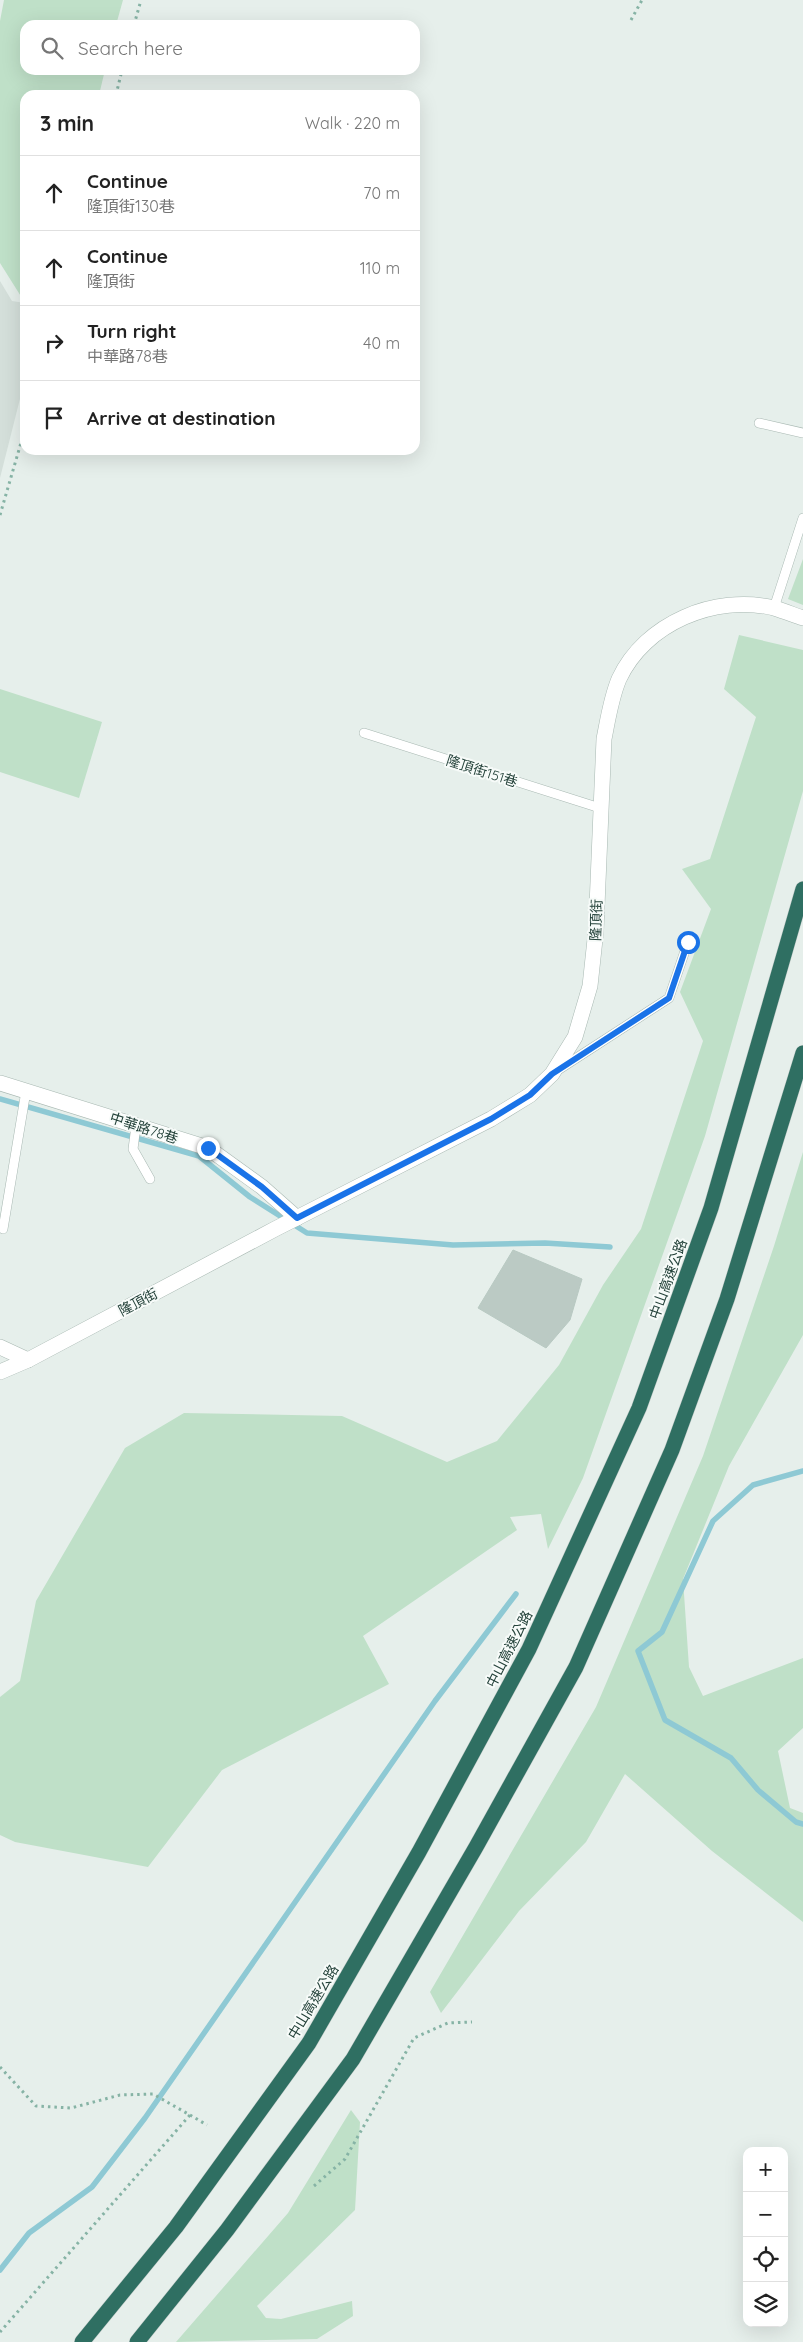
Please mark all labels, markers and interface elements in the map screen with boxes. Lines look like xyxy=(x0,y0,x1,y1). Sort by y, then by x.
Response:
search box xyxy=(20,20,420,75)
icon: search xyxy=(38,34,66,62)
text: Search here xyxy=(78,36,183,60)
text: 3 min xyxy=(40,110,94,136)
text: Walk · 220 m xyxy=(305,113,400,133)
text: Continue xyxy=(87,169,168,193)
icon: ahead xyxy=(40,179,68,207)
text: 70 m xyxy=(363,183,400,203)
text: 隆頂街130巷 xyxy=(87,196,175,216)
text: Continue xyxy=(87,244,168,268)
icon: ahead xyxy=(40,254,68,282)
text: 110 m xyxy=(360,258,400,278)
text: 隆頂街 xyxy=(87,271,135,291)
text: Turn right xyxy=(87,319,176,343)
icon: right xyxy=(40,329,68,357)
text: 40 m xyxy=(363,333,400,353)
text: 中華路78巷 xyxy=(87,346,168,366)
icon: arrive xyxy=(40,404,68,432)
text: Arrive at destination xyxy=(87,406,276,430)
street label: 隆頂街151巷 xyxy=(444,751,520,791)
street label: 隆頂街 xyxy=(586,899,606,941)
route start xyxy=(677,931,700,954)
street label: 中華路78巷 xyxy=(108,1109,180,1147)
route end xyxy=(197,1137,220,1160)
street label: 中山高速公路 xyxy=(645,1236,691,1322)
street label: 隆頂街 xyxy=(115,1284,161,1320)
street label: 中山高速公路 xyxy=(482,1607,536,1691)
street label: 中山高速公路 xyxy=(284,1961,342,2043)
map controls xyxy=(743,2147,788,2327)
button: + xyxy=(743,2147,788,2192)
button: − xyxy=(743,2192,788,2237)
button: locate xyxy=(743,2237,788,2282)
button: layers xyxy=(743,2282,788,2327)

